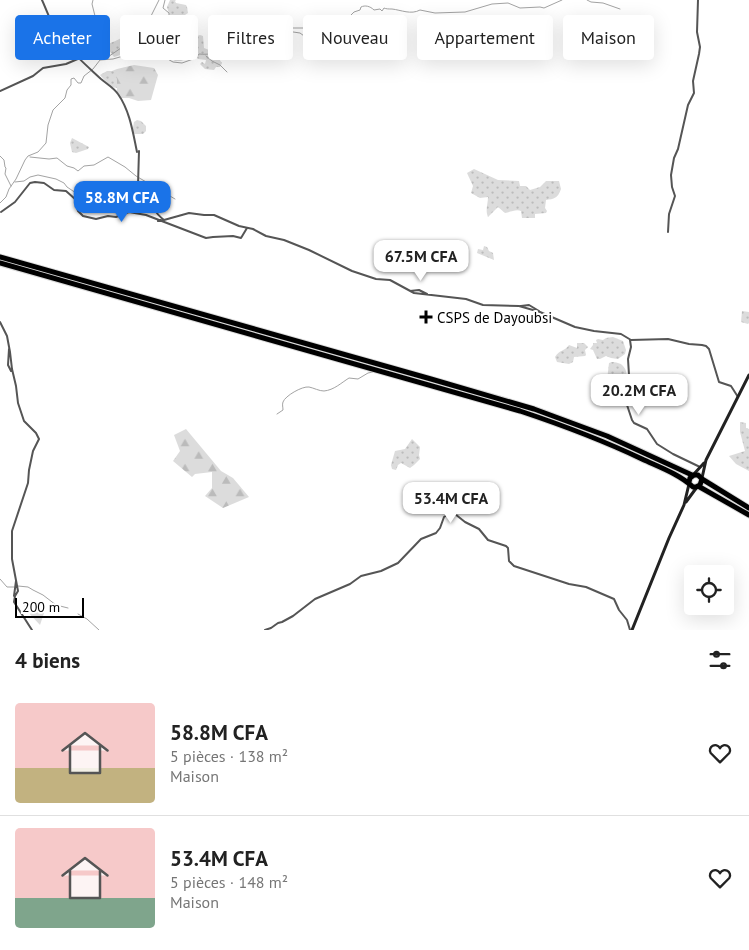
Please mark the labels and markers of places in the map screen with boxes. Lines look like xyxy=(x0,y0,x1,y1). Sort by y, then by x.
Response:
pin: 58.8M CFA xyxy=(65,180,179,223)
pin: 67.5M CFA xyxy=(364,240,478,282)
place label: CSPS de Dayoubsi xyxy=(437,308,552,327)
marker: CSPS de Dayoubsi xyxy=(419,310,433,324)
pin: 20.2M CFA xyxy=(582,374,696,416)
pin: 53.4M CFA xyxy=(394,482,508,524)

